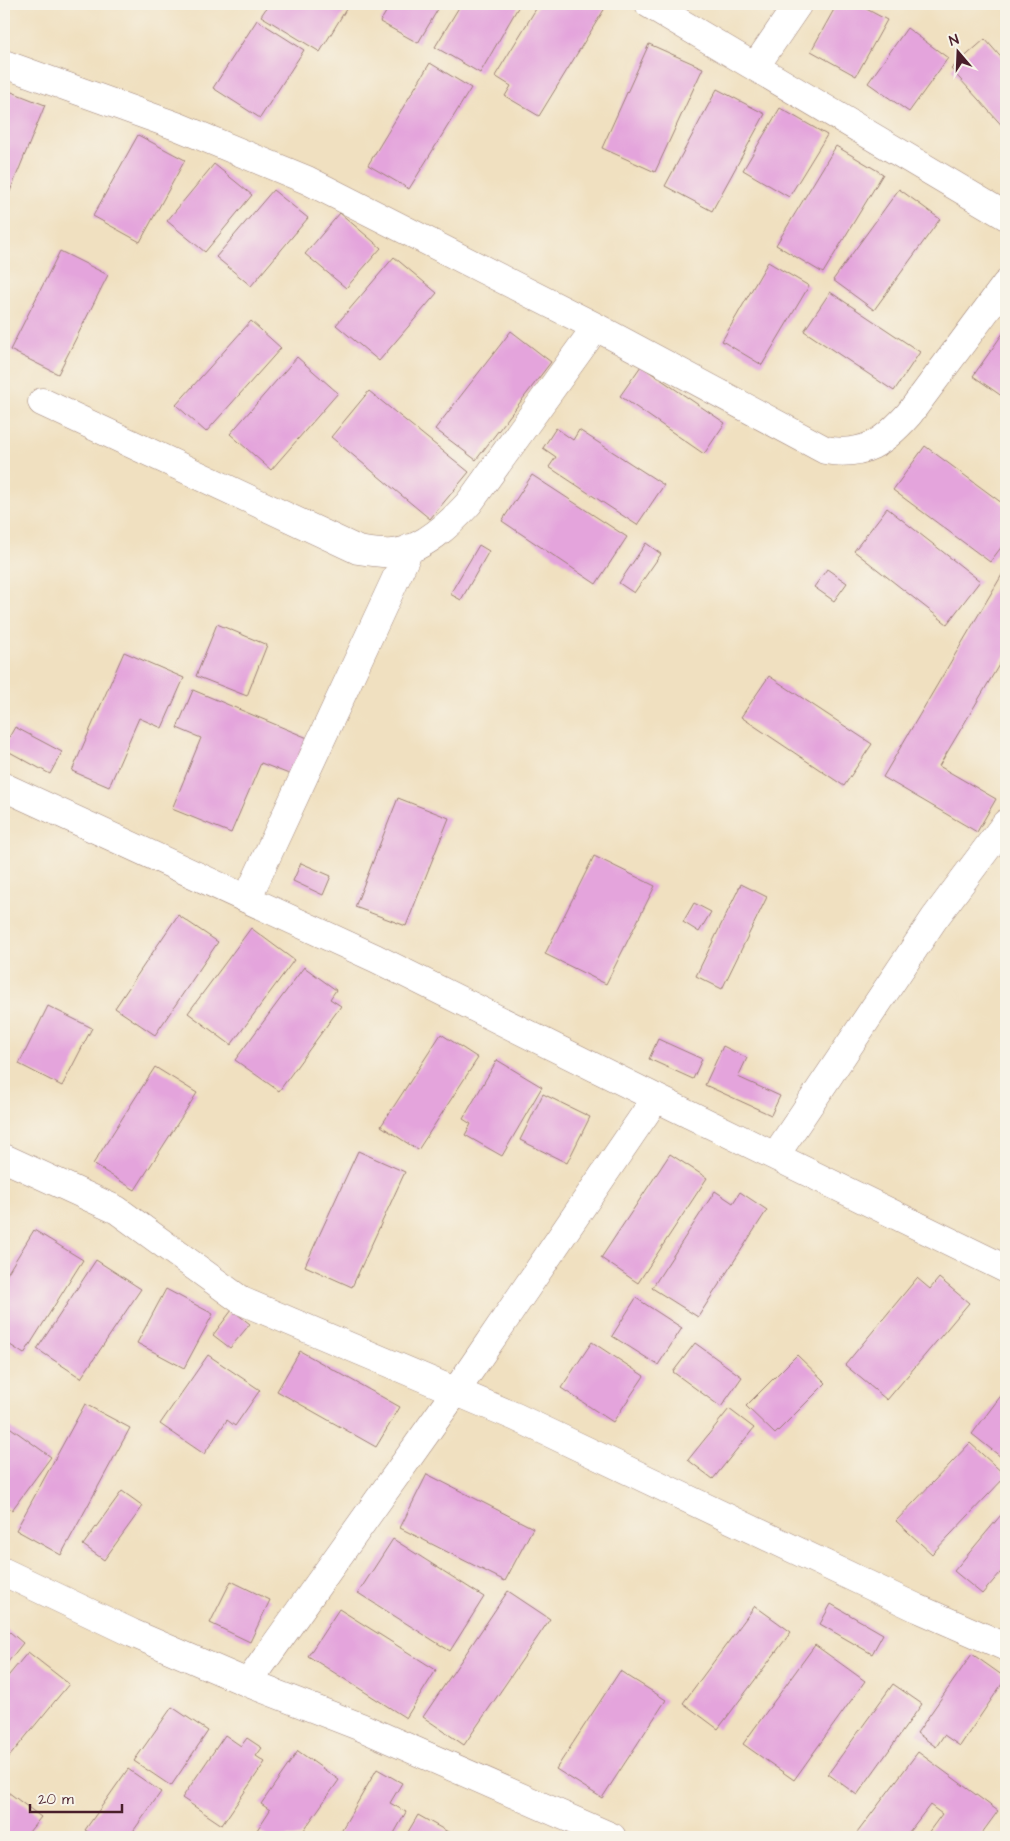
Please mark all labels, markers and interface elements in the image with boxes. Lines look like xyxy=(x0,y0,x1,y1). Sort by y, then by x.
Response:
north arrow xyxy=(932,28,982,78)
text: N xyxy=(947,30,962,52)
scale bar xyxy=(30,1781,122,1813)
text: 20 m xyxy=(38,1789,74,1810)

